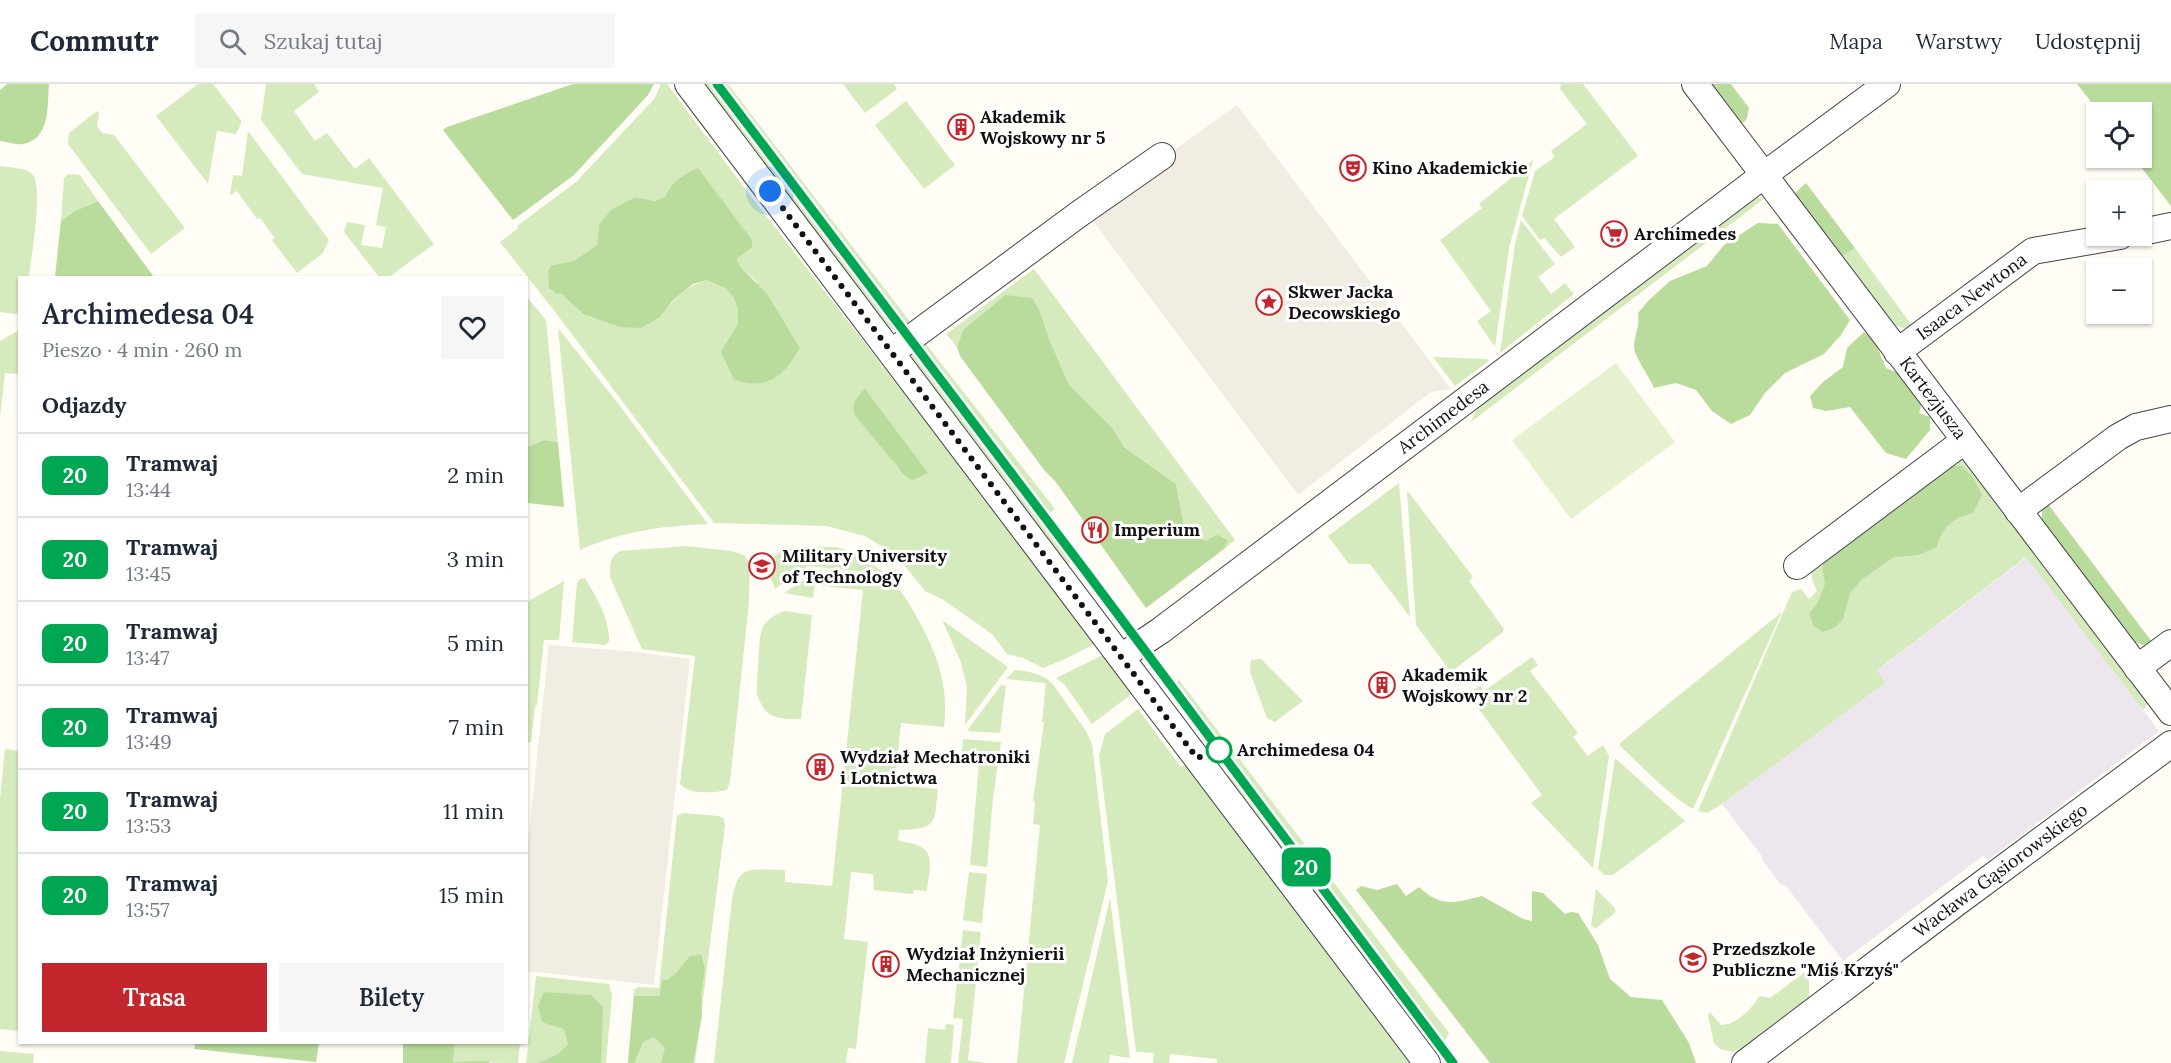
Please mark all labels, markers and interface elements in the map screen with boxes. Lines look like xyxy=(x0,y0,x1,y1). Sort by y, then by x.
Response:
search box xyxy=(195,14,615,68)
text: Commutr xyxy=(30,23,159,59)
icon: search xyxy=(216,25,249,58)
text: Szukaj tutaj xyxy=(264,27,383,55)
text: Mapa xyxy=(1829,28,1883,55)
text: Warstwy xyxy=(1916,28,2002,55)
text: Udostępnij xyxy=(2035,28,2141,55)
map controls xyxy=(2086,102,2152,324)
button: locate xyxy=(2086,102,2152,168)
place label: Akademik Wojskowy nr 5 xyxy=(980,105,1106,149)
building icon: Akademik Wojskowy nr 5 xyxy=(946,112,976,142)
theatre icon: Kino Akademickie xyxy=(1338,153,1368,183)
place label: Kino Akademickie xyxy=(1372,156,1528,179)
your location xyxy=(755,176,785,206)
button: + xyxy=(2086,180,2152,246)
supermarket icon: Archimedes xyxy=(1599,219,1629,249)
place label: Archimedes xyxy=(1634,222,1736,245)
street label: Isaaca Newtona xyxy=(1912,248,2031,345)
button: − xyxy=(2086,258,2152,324)
place label: Skwer Jacka Decowskiego xyxy=(1288,280,1400,324)
place icon: Skwer Jacka Decowskiego xyxy=(1254,287,1284,317)
text: Archimedesa 04 xyxy=(42,296,254,332)
button: heart xyxy=(441,296,504,359)
text: Pieszo · 4 min · 260 m xyxy=(42,337,242,362)
street label: Kartezjusza xyxy=(1895,352,1972,444)
street label: Archimedesa xyxy=(1392,375,1493,459)
text: Odjazdy xyxy=(42,391,126,419)
text: Tramwaj xyxy=(126,449,218,477)
text: 2 min xyxy=(447,461,504,489)
text: 20 xyxy=(63,462,87,489)
text: 13:44 xyxy=(126,477,171,502)
restaurant icon: Imperium xyxy=(1080,515,1110,545)
place label: Imperium xyxy=(1114,518,1200,541)
text: Tramwaj xyxy=(126,533,218,561)
place label: Military University of Technology xyxy=(782,544,947,588)
text: 3 min xyxy=(447,545,504,573)
text: 20 xyxy=(63,546,87,573)
school or university icon: Military University of Technology xyxy=(747,551,777,581)
text: 13:45 xyxy=(126,561,171,586)
text: Tramwaj xyxy=(126,617,218,645)
text: 5 min xyxy=(447,629,504,657)
text: 20 xyxy=(63,630,87,657)
text: 13:47 xyxy=(126,645,169,670)
place label: Akademik Wojskowy nr 2 xyxy=(1402,663,1527,707)
building icon: Akademik Wojskowy nr 2 xyxy=(1367,670,1397,700)
text: Tramwaj xyxy=(126,701,218,729)
text: 7 min xyxy=(449,713,504,741)
text: 20 xyxy=(63,714,87,741)
text: 13:49 xyxy=(126,729,172,754)
marker: Archimedesa 04 xyxy=(1206,737,1232,763)
place label: Archimedesa 04 xyxy=(1237,738,1375,761)
place label: Wydział Mechatroniki i Lotnictwa xyxy=(840,745,1030,789)
building icon: Wydział Mechatroniki i Lotnictwa xyxy=(805,752,835,782)
text: Tramwaj xyxy=(126,785,218,813)
text: 11 min xyxy=(443,797,504,825)
text: 20 xyxy=(63,798,87,825)
street label: Wacława Gąsiorowskiego xyxy=(1909,798,2092,942)
text: 13:53 xyxy=(126,813,171,838)
line badge: 20 xyxy=(1279,848,1333,886)
text: 20 xyxy=(1294,854,1318,881)
text: Tramwaj xyxy=(126,869,218,897)
text: 15 min xyxy=(439,881,504,909)
text: 20 xyxy=(63,882,87,909)
text: 13:57 xyxy=(126,897,170,922)
place label: Przedszkole Publiczne "Miś Krzyś" xyxy=(1712,937,1899,981)
place label: Wydział Inżynierii Mechanicznej xyxy=(906,942,1064,986)
school or university icon: Przedszkole Publiczne "Miś Krzyś" xyxy=(1678,944,1708,974)
building icon: Wydział Inżynierii Mechanicznej xyxy=(871,949,901,979)
button: Trasa xyxy=(42,963,267,1032)
button: Bilety xyxy=(279,963,504,1032)

